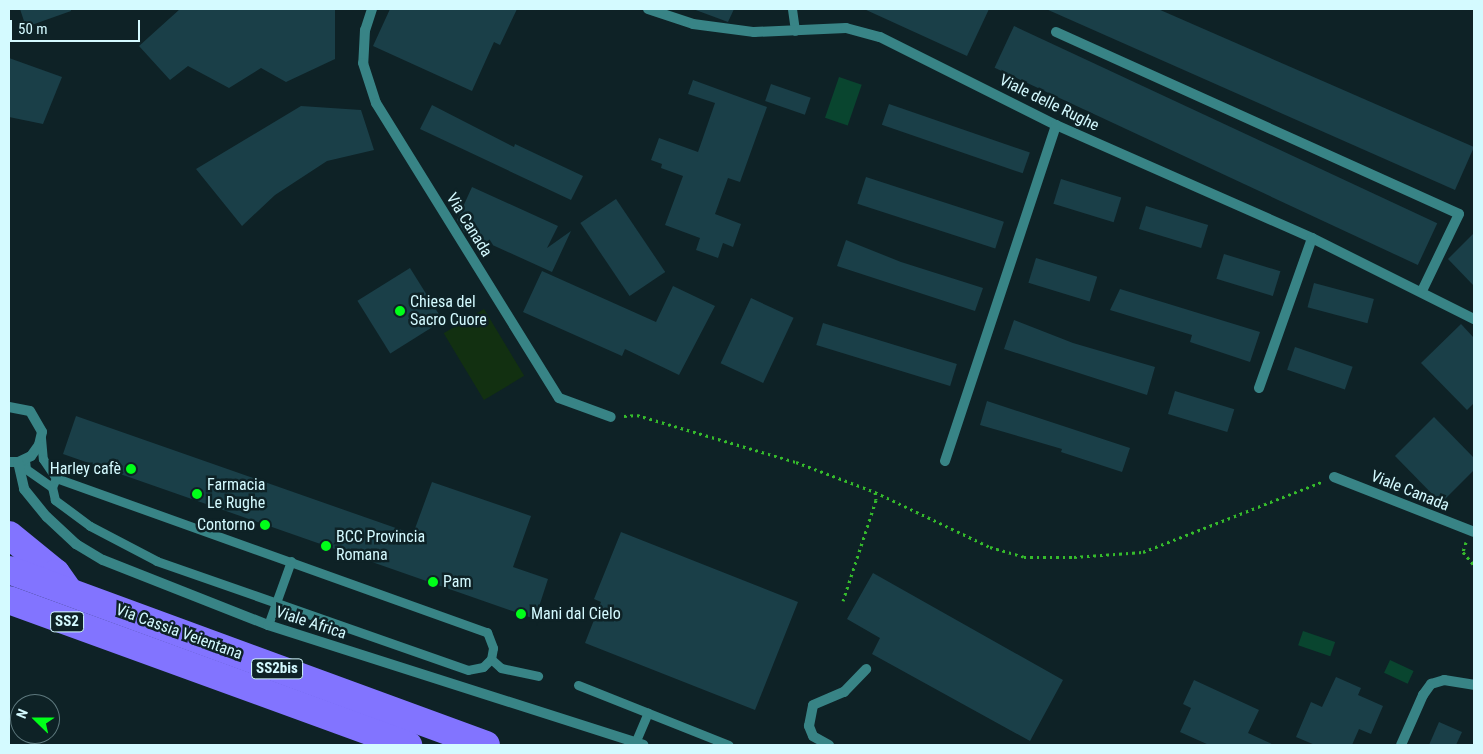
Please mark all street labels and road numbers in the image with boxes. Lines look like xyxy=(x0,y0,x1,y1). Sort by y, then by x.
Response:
street label: Viale delle Rughe xyxy=(996,71,1102,135)
street label: Via Canada xyxy=(442,189,496,261)
street label: Viale Canada xyxy=(1368,467,1452,515)
street label: Via Cassia Veientana xyxy=(113,600,245,664)
street label: Viale Africa xyxy=(273,603,349,643)
road number: SS2 xyxy=(50,610,84,634)
road number: SS2bis xyxy=(251,656,303,682)

